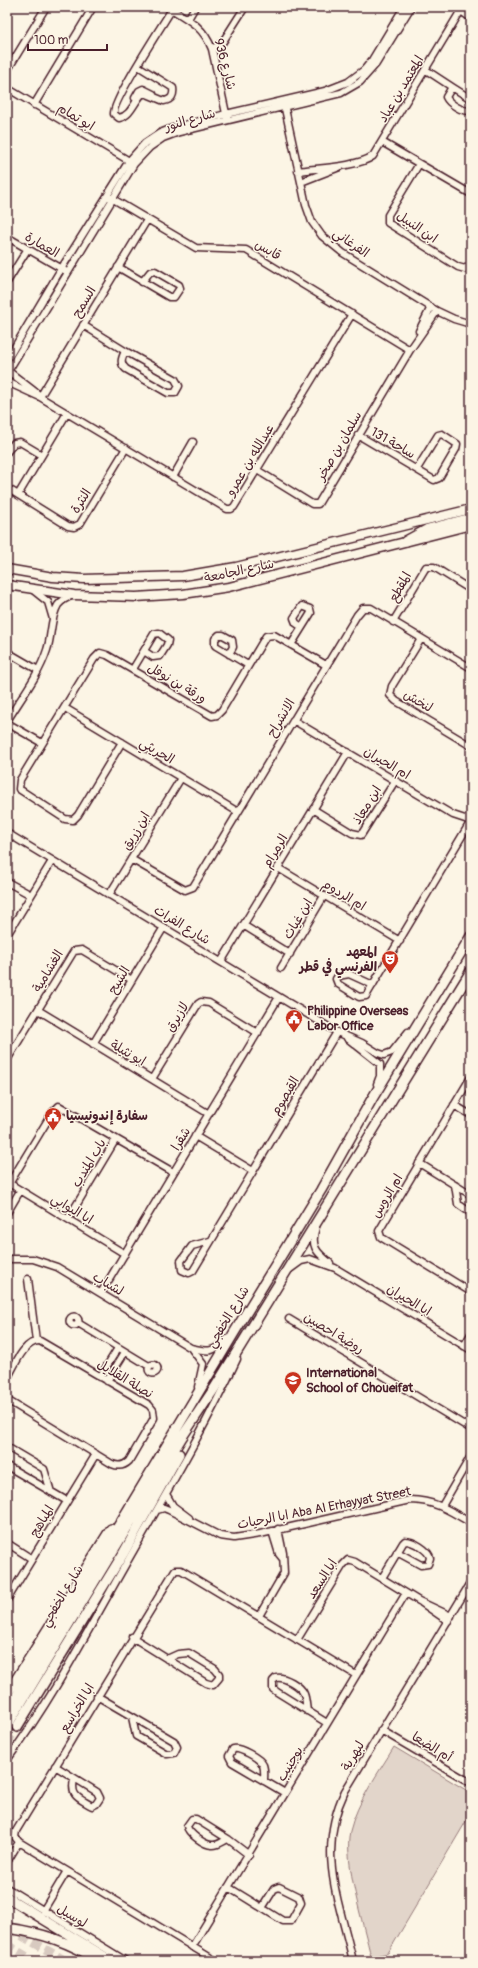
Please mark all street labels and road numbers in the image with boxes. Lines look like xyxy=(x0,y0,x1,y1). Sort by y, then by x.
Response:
street label: شارع 936 xyxy=(210,37,240,92)
street label: المعتمد بن عباد xyxy=(375,53,427,125)
street label: ابو تمام xyxy=(53,100,97,136)
street label: شارع النور xyxy=(162,105,218,136)
street label: ابن النبيل xyxy=(393,207,441,247)
street label: الفرغاني xyxy=(328,225,372,264)
street label: العمارة xyxy=(22,229,62,261)
street label: قابس xyxy=(252,236,284,264)
street label: السمح xyxy=(68,283,100,321)
street label: سلمان بن صخر xyxy=(312,408,365,484)
street label: عبدالله بن عمرو xyxy=(222,421,278,500)
street label: ساحة 131 xyxy=(368,424,418,462)
street label: النثرة xyxy=(67,486,95,516)
street label: شارع الجامعة xyxy=(203,556,276,587)
street label: المقطع xyxy=(385,569,417,606)
street label: ورقة بن نوفل xyxy=(145,659,209,707)
street label: لنخش xyxy=(401,686,435,716)
street label: الانشراح xyxy=(263,696,299,741)
street label: الحريثي xyxy=(135,734,177,770)
street label: ام الحيران xyxy=(360,743,413,785)
street label: ابن معاذ xyxy=(349,783,385,827)
street label: ابن زريق xyxy=(118,809,154,853)
street label: الرمرام xyxy=(259,831,293,872)
street label: ام الردوم xyxy=(318,876,369,916)
street label: ابن غياث xyxy=(280,896,316,942)
street label: شارع الفرات xyxy=(150,902,213,949)
street label: الغشامية xyxy=(29,947,67,995)
street label: الشيح xyxy=(105,963,134,997)
street label: لازيرق xyxy=(162,999,192,1035)
street label: ابو نثيلة xyxy=(107,1036,149,1070)
street label: القيصوم xyxy=(267,1074,305,1119)
street label: شقرا xyxy=(168,1124,194,1154)
street label: باب المندب xyxy=(68,1136,110,1190)
street label: ام الروس xyxy=(368,1171,408,1222)
street label: ابا اليوابي xyxy=(47,1190,96,1230)
street label: لشباب xyxy=(90,1269,126,1299)
street label: ابا الحيران xyxy=(384,1280,434,1320)
street label: شارع الخفجي xyxy=(203,1283,255,1352)
street label: روضة احصين xyxy=(301,1309,367,1357)
street label: نصلة القلايل xyxy=(94,1356,156,1402)
street label: ابا الرحيات Aba Al Erhayyat Street xyxy=(236,1483,413,1533)
street label: المباهج xyxy=(26,1502,59,1540)
street label: ابا السعد xyxy=(303,1556,341,1602)
street label: شارع الخفجي xyxy=(37,1562,89,1631)
street label: ابا الخراسع xyxy=(56,1680,100,1737)
street label: أم الضعا xyxy=(408,1729,456,1767)
street label: لبهرية xyxy=(338,1738,368,1774)
street label: بوجنيب xyxy=(273,1744,307,1784)
street label: لوسيل xyxy=(54,1901,90,1931)

